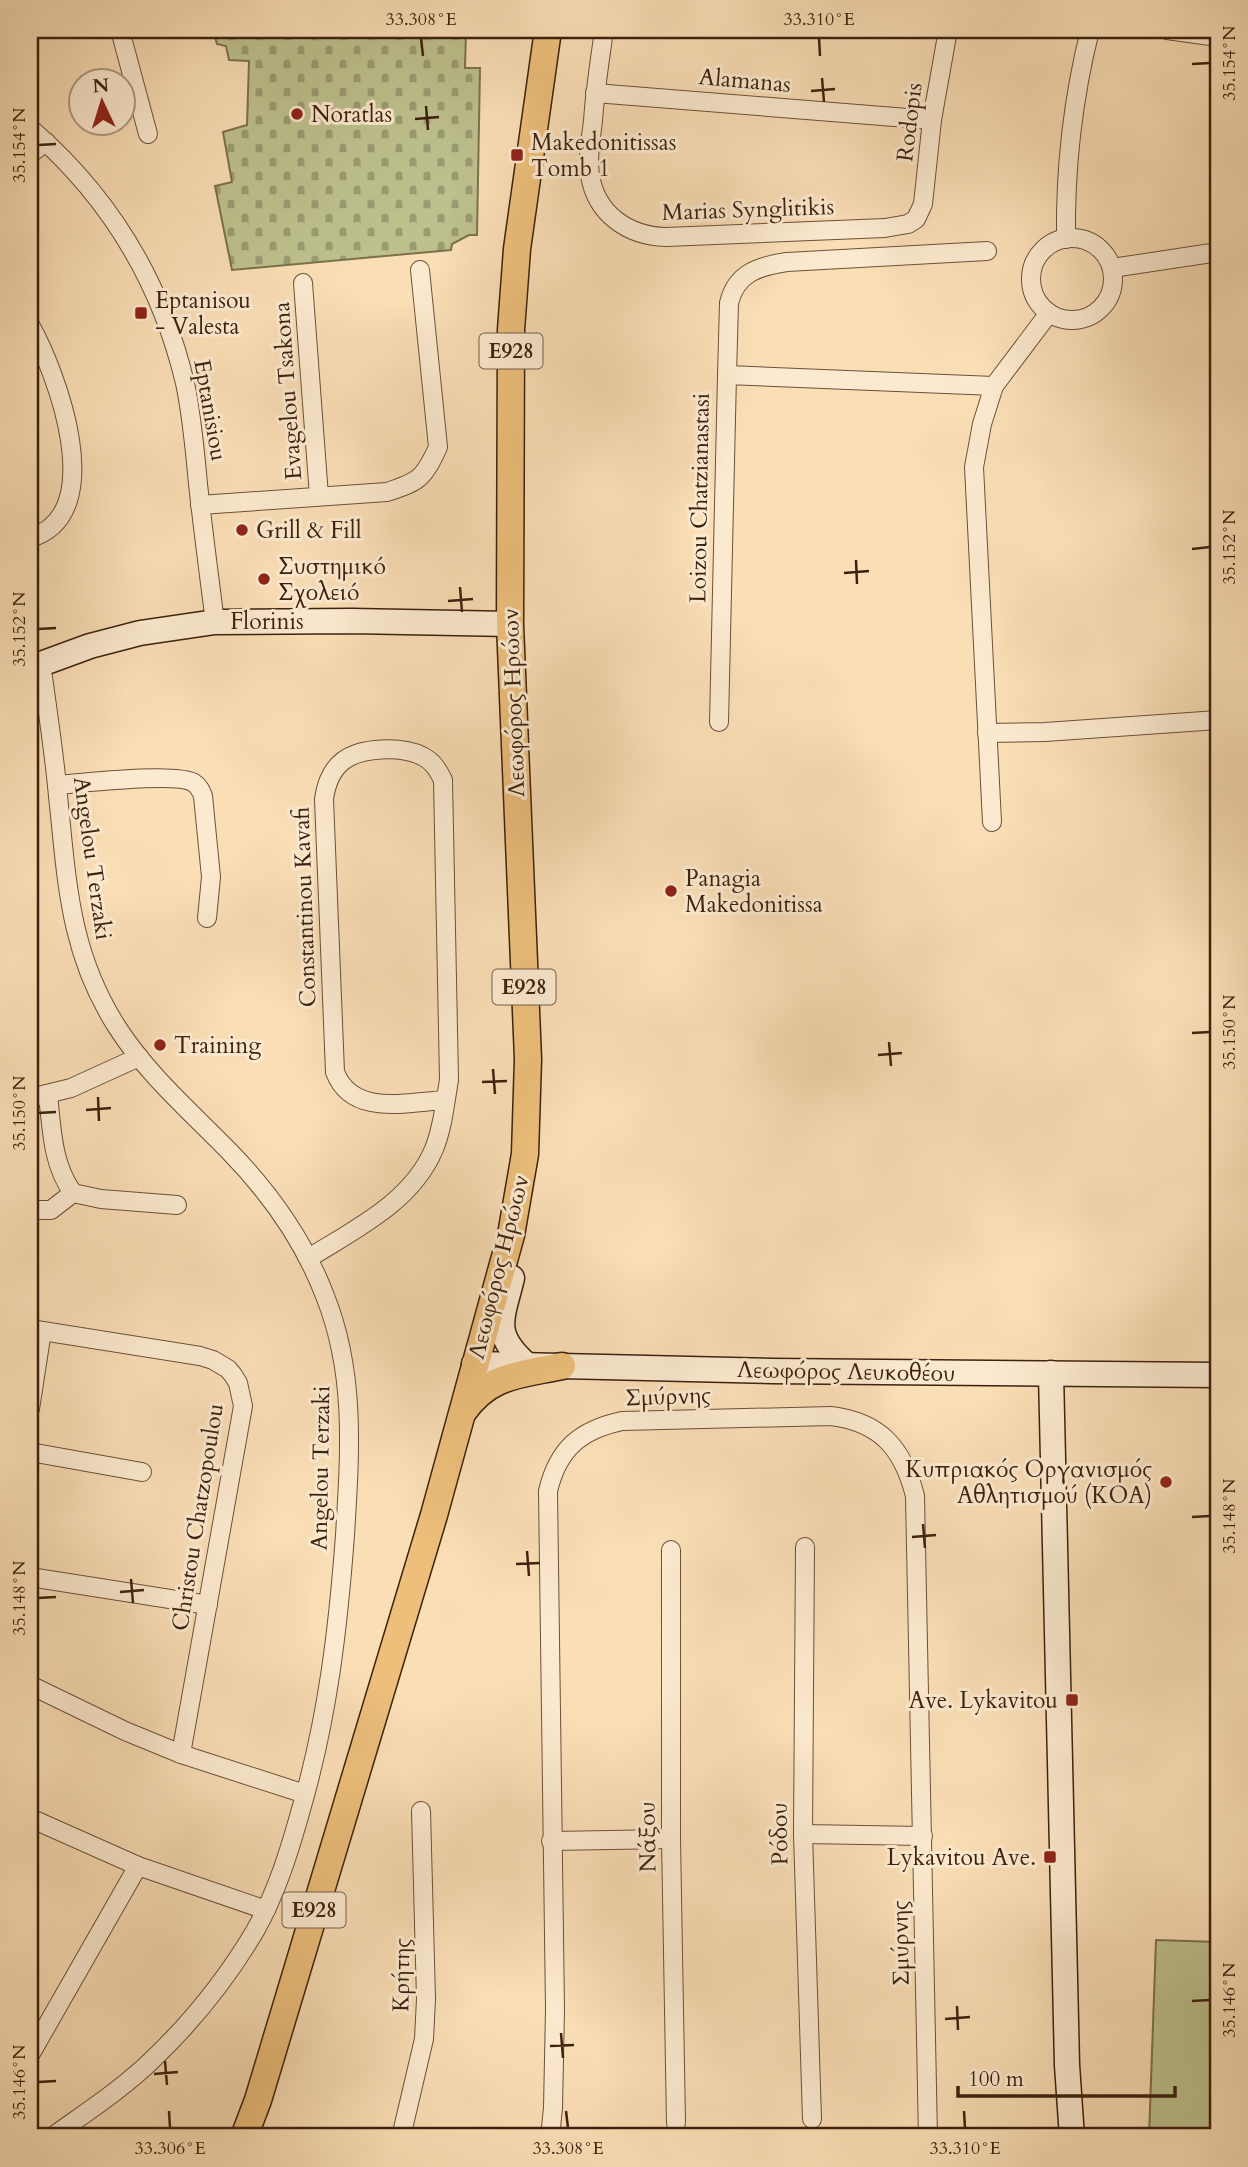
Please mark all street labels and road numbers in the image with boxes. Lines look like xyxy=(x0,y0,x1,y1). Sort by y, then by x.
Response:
street label: Alamanas xyxy=(698,61,792,100)
street label: Rodopis xyxy=(889,81,930,163)
street label: Marias Synglitikis xyxy=(661,191,835,228)
street label: Evagelou Tsakona xyxy=(266,301,309,481)
road number: E928 xyxy=(480,334,542,368)
street label: Eptanisiou xyxy=(186,357,235,463)
street label: Loizou Chatzianastasi xyxy=(682,393,717,604)
street label: Florinis xyxy=(230,606,304,637)
street label: Λεωφόρος Ηρώων xyxy=(495,608,532,798)
street label: Angelou Terzaki xyxy=(66,774,119,942)
street label: Constantinou Kavafi xyxy=(286,806,323,1008)
road number: E928 xyxy=(492,970,556,1004)
street label: Λεωφόρος Ηρώων xyxy=(461,1172,536,1362)
street label: Λεωφόρος Λευκοθέου xyxy=(737,1354,955,1389)
street label: Σμύρνης xyxy=(625,1380,711,1413)
street label: Angelou Terzaki xyxy=(304,1385,337,1551)
street label: Christou Chatzopoulou xyxy=(164,1401,231,1633)
street label: Νάξου xyxy=(631,1801,664,1873)
street label: Ρόδου xyxy=(763,1802,796,1866)
road number: E928 xyxy=(282,1892,346,1927)
street label: Σμύρνης xyxy=(884,1900,917,1986)
street label: Κρήτης xyxy=(385,1938,418,2012)

